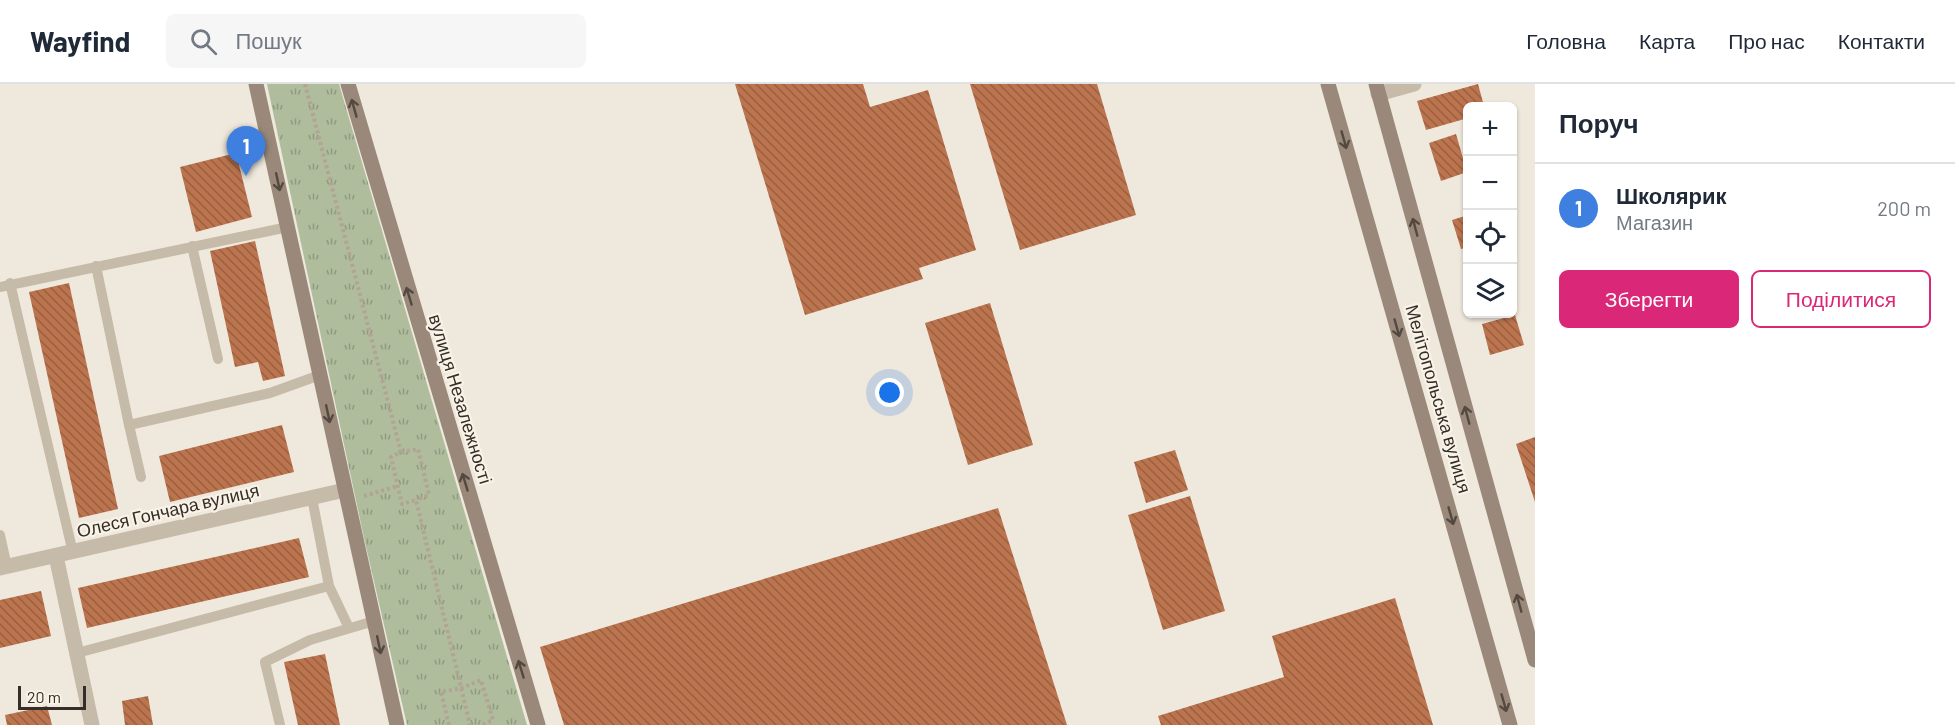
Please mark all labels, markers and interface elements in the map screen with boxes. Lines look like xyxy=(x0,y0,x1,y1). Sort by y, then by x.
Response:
search box xyxy=(166,14,586,68)
text: Wayfind xyxy=(30,24,130,58)
icon: search xyxy=(187,25,220,58)
text: Пошук xyxy=(235,27,302,53)
text: Головна xyxy=(1526,28,1606,53)
text: Карта xyxy=(1639,28,1695,53)
text: Про нас xyxy=(1728,28,1805,53)
text: Контакти xyxy=(1838,28,1925,53)
one-way arrow xyxy=(348,99,360,118)
map controls xyxy=(1463,102,1517,318)
button: + xyxy=(1463,102,1517,156)
text: Поруч xyxy=(1559,107,1639,138)
pin: 1 xyxy=(226,126,266,176)
one-way arrow xyxy=(1339,130,1350,149)
button: − xyxy=(1463,156,1517,210)
one-way arrow xyxy=(273,172,284,191)
text: Школярик xyxy=(1616,182,1727,208)
text: 1 xyxy=(1575,196,1582,220)
text: 200 m xyxy=(1877,196,1931,220)
button: locate xyxy=(1463,210,1517,264)
text: Магазин xyxy=(1616,210,1693,234)
one-way arrow xyxy=(1409,218,1421,237)
button: layers xyxy=(1463,264,1517,318)
button: Зберегти xyxy=(1559,270,1739,328)
button: Поділитися xyxy=(1751,270,1931,328)
one-way arrow xyxy=(403,286,414,305)
street label: Мелітопольська вулиця xyxy=(1402,302,1476,496)
street label: вулиця Незалежності xyxy=(425,311,497,486)
one-way arrow xyxy=(1392,318,1404,337)
your location xyxy=(875,378,904,407)
one-way arrow xyxy=(323,404,335,423)
one-way arrow xyxy=(1461,406,1473,425)
one-way arrow xyxy=(459,473,470,492)
street label: Олеся Гончара вулиця xyxy=(74,478,261,542)
one-way arrow xyxy=(1445,506,1457,525)
one-way arrow xyxy=(1513,594,1525,613)
one-way arrow xyxy=(374,635,385,655)
one-way arrow xyxy=(515,660,526,679)
scale bar xyxy=(18,683,86,710)
text: 20 m xyxy=(27,687,61,706)
one-way arrow xyxy=(1499,693,1510,712)

